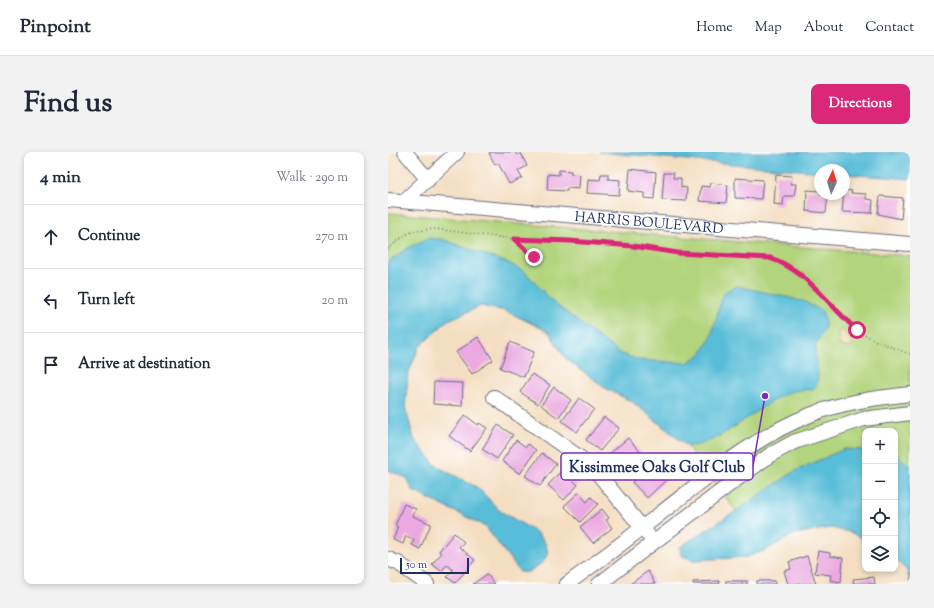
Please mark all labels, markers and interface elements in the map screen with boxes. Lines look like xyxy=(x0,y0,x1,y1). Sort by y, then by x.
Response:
text: Pinpoint xyxy=(20,14,91,41)
text: Home xyxy=(696,18,733,38)
text: Map xyxy=(755,18,782,38)
text: About xyxy=(804,18,843,38)
text: Contact xyxy=(865,18,914,38)
text: Find us xyxy=(24,84,112,124)
button: Directions xyxy=(811,84,910,124)
north arrow xyxy=(814,164,850,200)
text: 4 min xyxy=(40,166,81,190)
text: Walk · 290 m xyxy=(276,169,348,187)
street label: HARRIS BOULEVARD xyxy=(574,208,724,240)
icon: ahead xyxy=(40,226,62,248)
text: Continue xyxy=(78,226,140,247)
text: 270 m xyxy=(315,228,348,246)
route end xyxy=(525,248,543,266)
icon: left xyxy=(40,290,62,312)
text: Turn left xyxy=(78,290,135,311)
text: 20 m xyxy=(322,292,348,310)
route start xyxy=(848,321,866,339)
icon: arrive xyxy=(40,354,62,376)
text: Arrive at destination xyxy=(78,354,211,375)
map controls xyxy=(862,428,898,572)
button: + xyxy=(862,428,898,464)
callout: Kissimmee Oaks Golf Club xyxy=(561,453,753,480)
text: Kissimmee Oaks Golf Club xyxy=(569,458,745,479)
button: − xyxy=(862,464,898,500)
button: locate xyxy=(862,500,898,536)
button: layers xyxy=(862,536,898,572)
scale bar xyxy=(400,556,469,575)
text: 50 m xyxy=(406,557,427,573)

